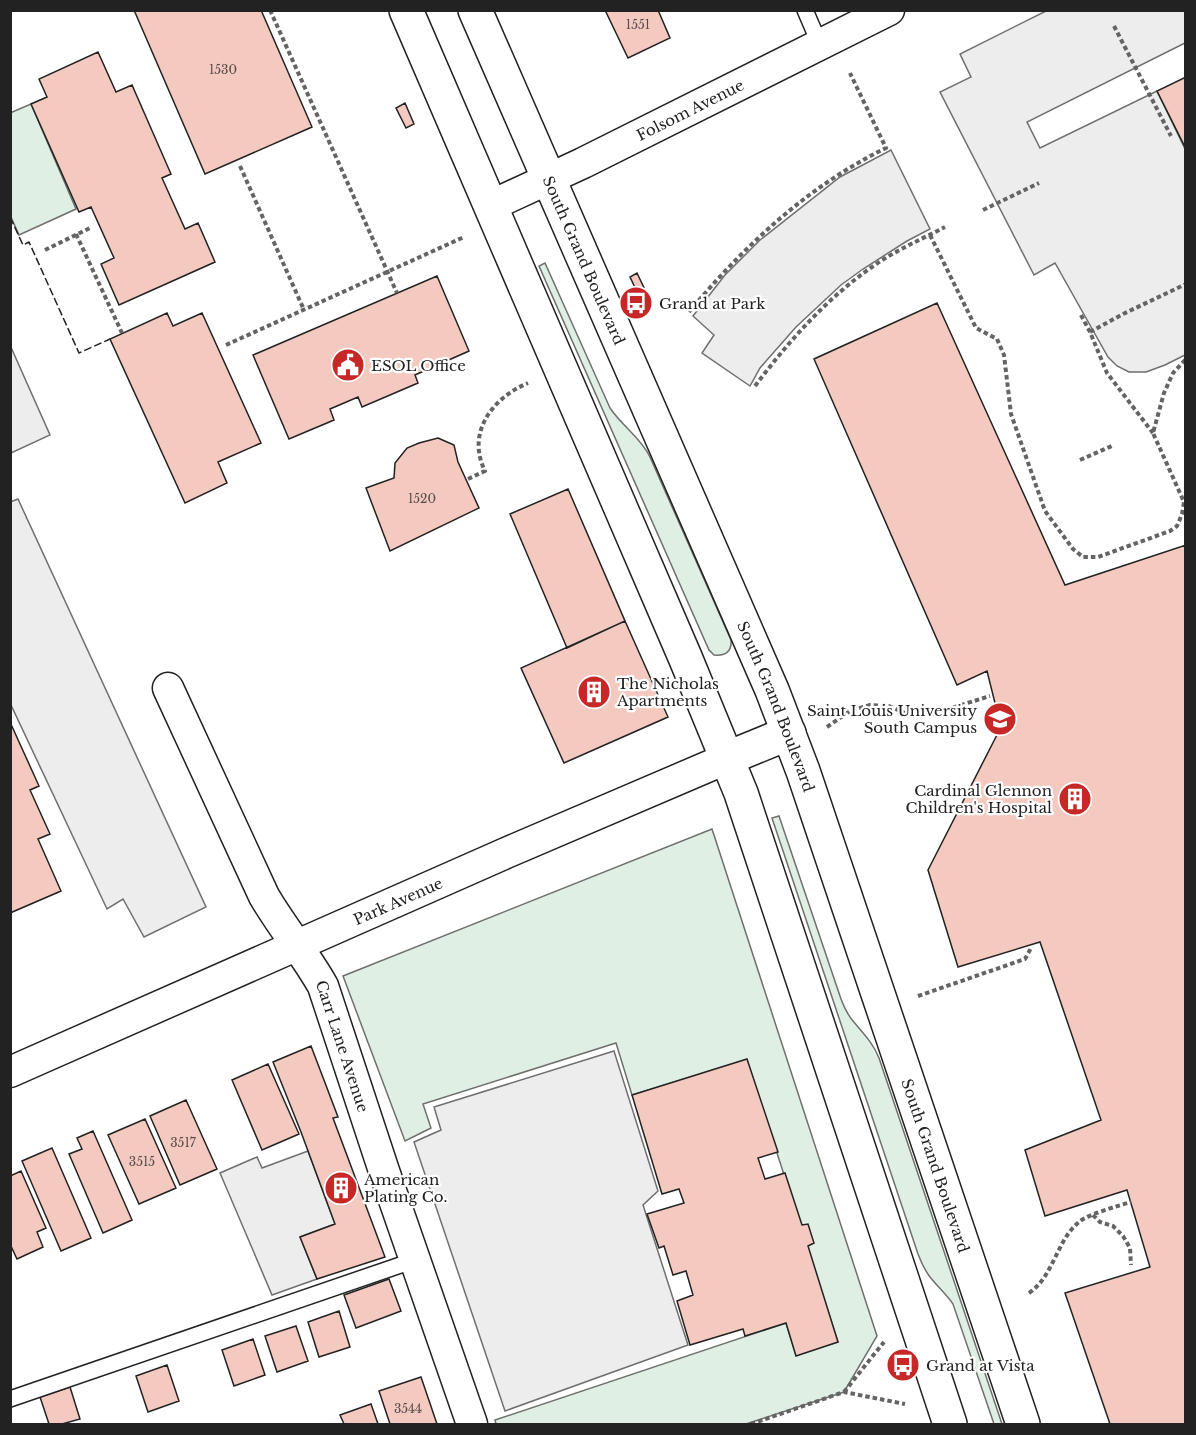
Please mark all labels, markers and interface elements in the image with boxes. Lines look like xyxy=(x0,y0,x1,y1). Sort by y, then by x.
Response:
house number: 1551 xyxy=(626,17,650,32)
house number: 1530 xyxy=(209,62,237,77)
street label: Folsom Avenue xyxy=(633,75,747,144)
street label: South Grand Boulevard xyxy=(539,173,629,348)
bus stop icon: Grand at Park xyxy=(618,285,654,321)
place label: Grand at Park xyxy=(659,294,766,313)
public building icon: ESOL Office xyxy=(330,347,366,383)
place label: ESOL Office xyxy=(371,356,466,375)
house number: 1520 xyxy=(408,491,436,506)
street label: South Grand Boulevard xyxy=(734,618,819,794)
building icon: The Nicholas Apartments xyxy=(576,674,612,710)
place label: The Nicholas Apartments xyxy=(616,674,719,710)
place label: Saint Louis University South Campus xyxy=(807,701,977,737)
school or university icon: Saint Louis University South Campus xyxy=(982,701,1018,737)
place label: Cardinal Glennon Children's Hospital xyxy=(906,781,1052,817)
building icon: Cardinal Glennon Children's Hospital xyxy=(1057,781,1093,817)
street label: Park Avenue xyxy=(350,873,445,929)
street label: Carr Lane Avenue xyxy=(312,978,373,1114)
street label: South Grand Boulevard xyxy=(898,1076,974,1255)
house number: 3517 xyxy=(170,1135,197,1150)
house number: 3515 xyxy=(129,1154,155,1169)
building icon: American Plating Co. xyxy=(323,1170,359,1206)
place label: American Plating Co. xyxy=(363,1170,448,1206)
bus stop icon: Grand at Vista xyxy=(885,1347,921,1383)
place label: Grand at Vista xyxy=(926,1356,1035,1375)
house number: 3544 xyxy=(394,1401,422,1416)

